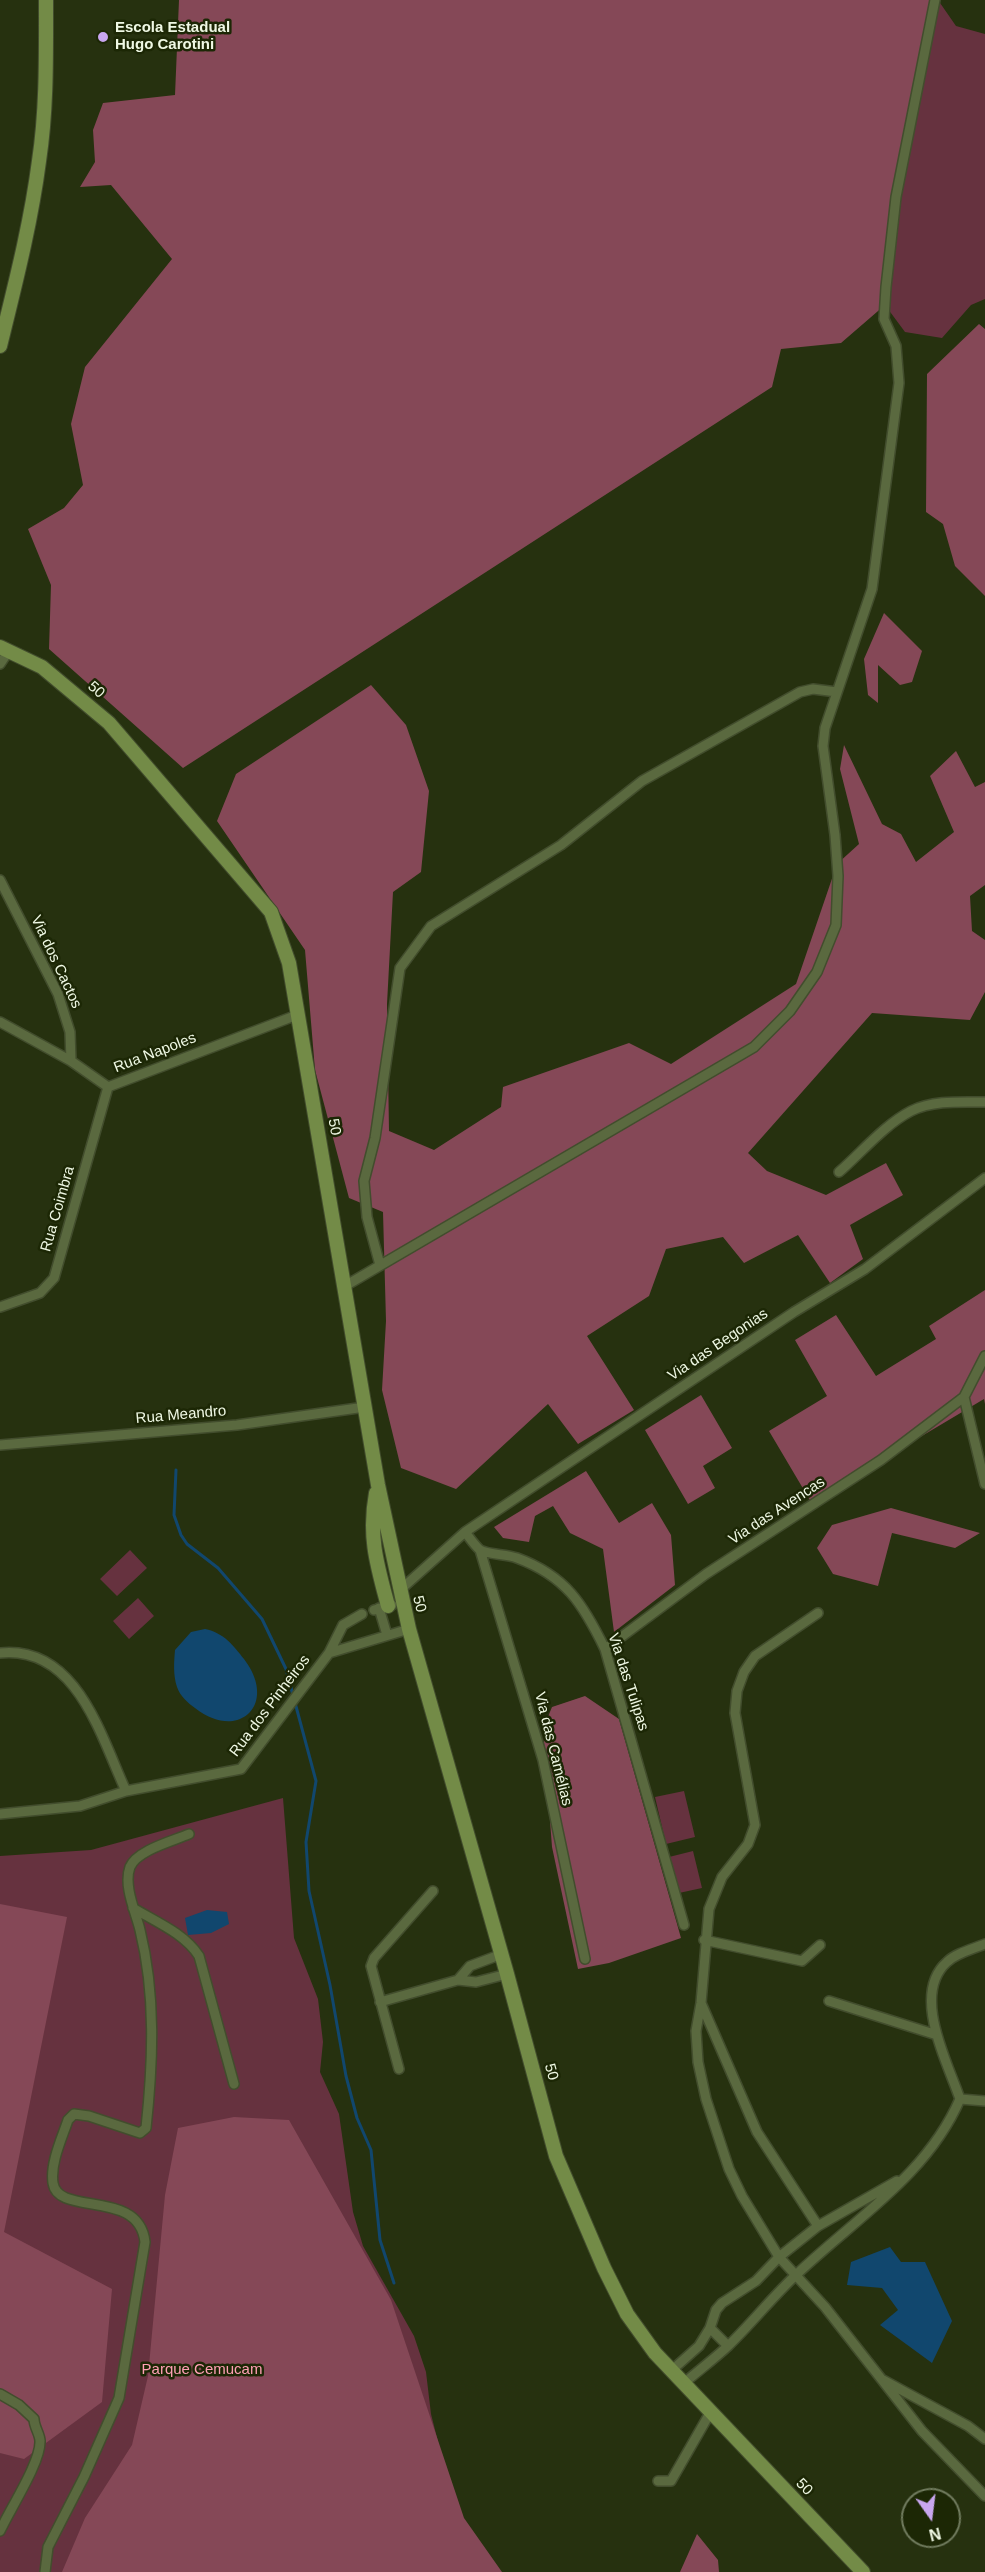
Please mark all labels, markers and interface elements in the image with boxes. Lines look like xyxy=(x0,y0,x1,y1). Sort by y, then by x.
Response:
place label: Escola Estadual Hugo Carotini xyxy=(115,19,230,54)
marker: Escola Estadual Hugo Carotini xyxy=(96,30,110,44)
street label: 50 xyxy=(84,678,108,702)
street label: Via dos Cactos xyxy=(27,913,85,1011)
street label: Rua Napoles xyxy=(111,1029,199,1077)
street label: 50 xyxy=(324,1117,344,1137)
street label: Rua Coimbra xyxy=(37,1164,79,1254)
street label: Via das Begonias xyxy=(665,1305,771,1385)
street label: Rua Meandro xyxy=(135,1402,227,1428)
street label: Via das Avencas xyxy=(725,1473,829,1549)
street label: 50 xyxy=(408,1594,430,1614)
street label: Via das Tulipas xyxy=(604,1631,652,1733)
street label: Rua dos Pinheiros xyxy=(226,1652,314,1760)
street label: Via das Camélias xyxy=(530,1690,576,1808)
street label: 50 xyxy=(540,2062,562,2082)
park label: Parque Cemucam xyxy=(142,2361,262,2379)
street label: 50 xyxy=(792,2475,816,2499)
north arrow xyxy=(901,2488,961,2548)
text: N xyxy=(927,2524,943,2544)

